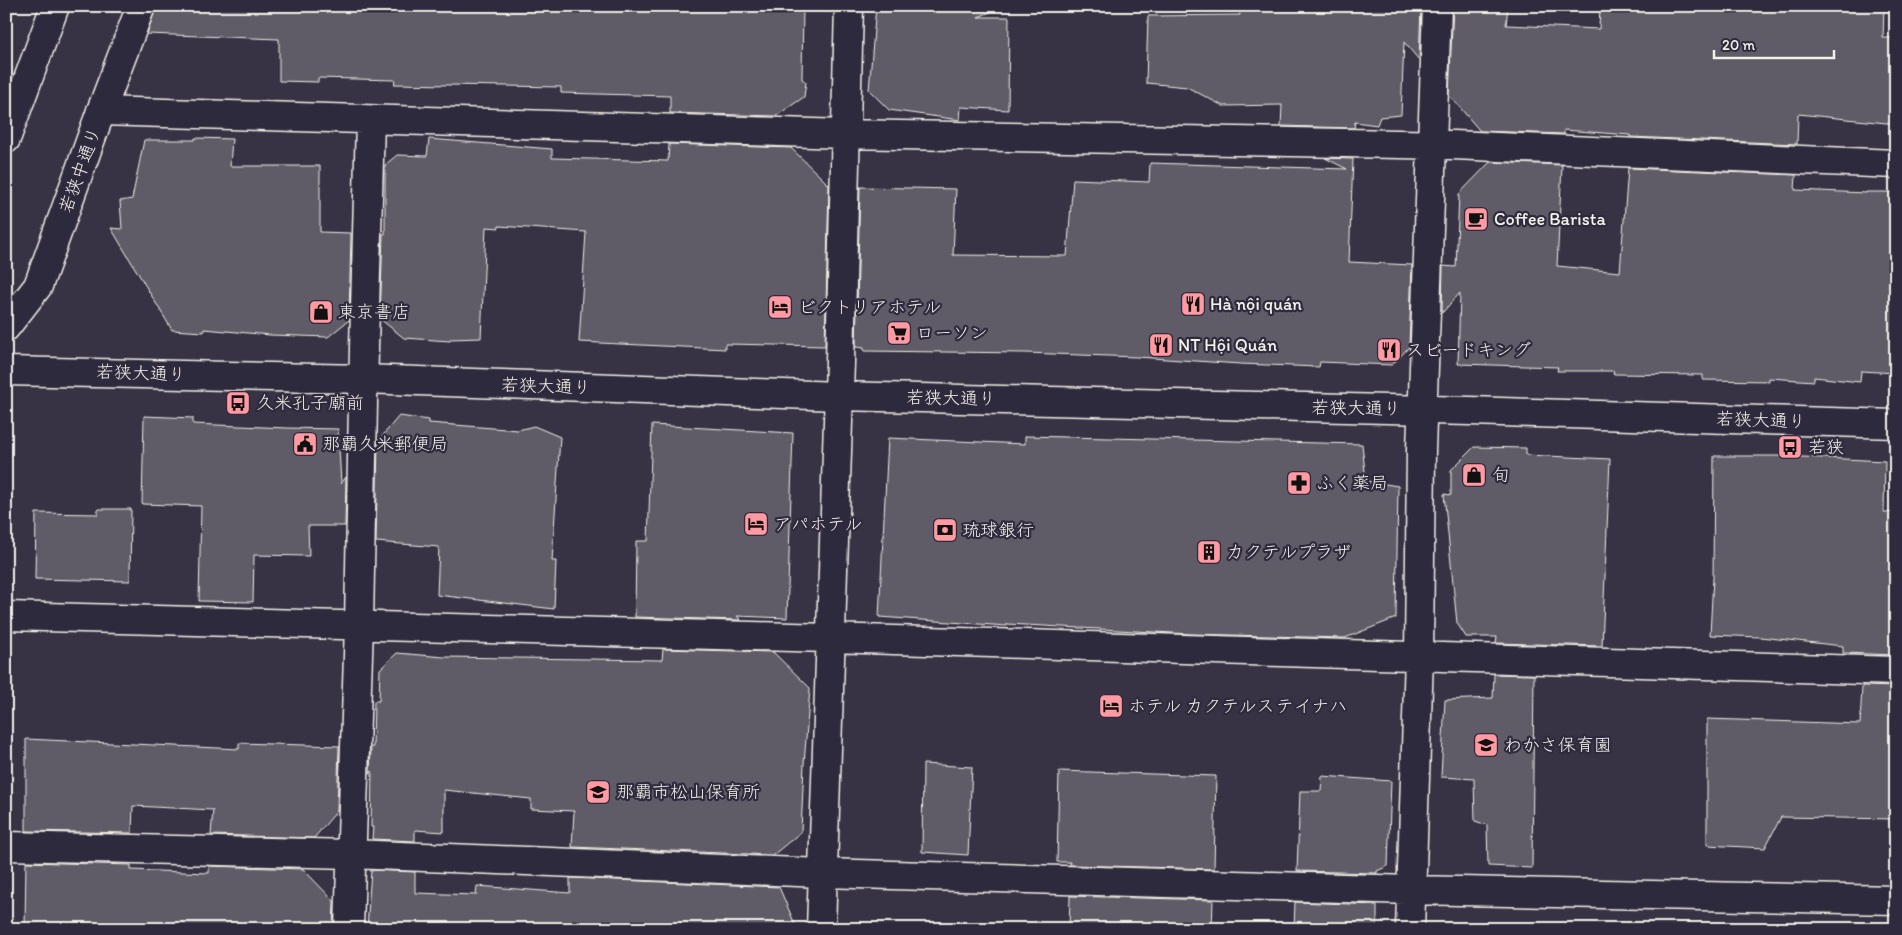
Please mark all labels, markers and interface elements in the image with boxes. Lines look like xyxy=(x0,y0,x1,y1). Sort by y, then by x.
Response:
scale bar xyxy=(1714,28,1834,60)
text: 20 m xyxy=(1722,36,1756,54)
street label: 若狭中通り xyxy=(54,124,106,216)
cafe icon: Coffee Barista xyxy=(1463,206,1489,232)
place label: Coffee Barista xyxy=(1494,208,1606,230)
restaurant icon: Hà nội quán xyxy=(1180,291,1206,317)
place label: Hà nội quán xyxy=(1210,293,1302,315)
hotel icon: ビクトリアホテル xyxy=(767,294,793,320)
place label: ビクトリアホテル xyxy=(798,296,941,318)
shop icon: 東京書店 xyxy=(308,299,334,325)
place label: 東京書店 xyxy=(338,301,410,323)
supermarket icon: ローソン xyxy=(886,320,912,346)
place label: ローソン xyxy=(916,322,988,344)
restaurant icon: NT Hội Quán xyxy=(1148,332,1174,358)
place label: NT Hội Quán xyxy=(1178,334,1277,356)
restaurant icon: スビードキング xyxy=(1376,337,1402,363)
place label: スビードキング xyxy=(1406,339,1531,361)
street label: 若狭大通り xyxy=(96,360,186,386)
street label: 若狭大通り xyxy=(501,373,591,399)
street label: 若狭大通り xyxy=(906,386,996,410)
bus stop icon: 久米孔子廟前 xyxy=(225,390,251,416)
place label: 久米孔子廟前 xyxy=(256,392,364,414)
street label: 若狭大通り xyxy=(1311,396,1401,420)
street label: 若狭大通り xyxy=(1716,407,1806,433)
public building icon: 那覇久米郵便局 xyxy=(292,431,318,457)
place label: 那覇久米郵便局 xyxy=(322,433,448,455)
bus stop icon: 若狭 xyxy=(1777,434,1803,460)
place label: 若狭 xyxy=(1808,436,1844,458)
shop icon: 旬 xyxy=(1461,462,1487,488)
place label: 旬 xyxy=(1492,464,1510,486)
pharmacy icon: ふく薬局 xyxy=(1286,470,1312,496)
place label: ふく薬局 xyxy=(1316,472,1388,494)
hotel icon: アパホテル xyxy=(743,511,769,537)
place label: アパホテル xyxy=(774,513,862,535)
bank icon: 琉球銀行 xyxy=(932,517,958,543)
place label: 琉球銀行 xyxy=(962,519,1034,541)
building icon: カクテルプラザ xyxy=(1196,539,1222,565)
place label: カクテルプラザ xyxy=(1226,541,1351,563)
hotel icon: ホテル カクテルステイナハ xyxy=(1098,693,1124,719)
place label: ホテル カクテルステイナハ xyxy=(1128,695,1347,717)
school or university icon: わかさ保育園 xyxy=(1473,732,1499,758)
place label: わかさ保育園 xyxy=(1504,734,1612,756)
school or university icon: 那覇市松山保育所 xyxy=(585,779,611,805)
place label: 那覇市松山保育所 xyxy=(616,781,760,803)

